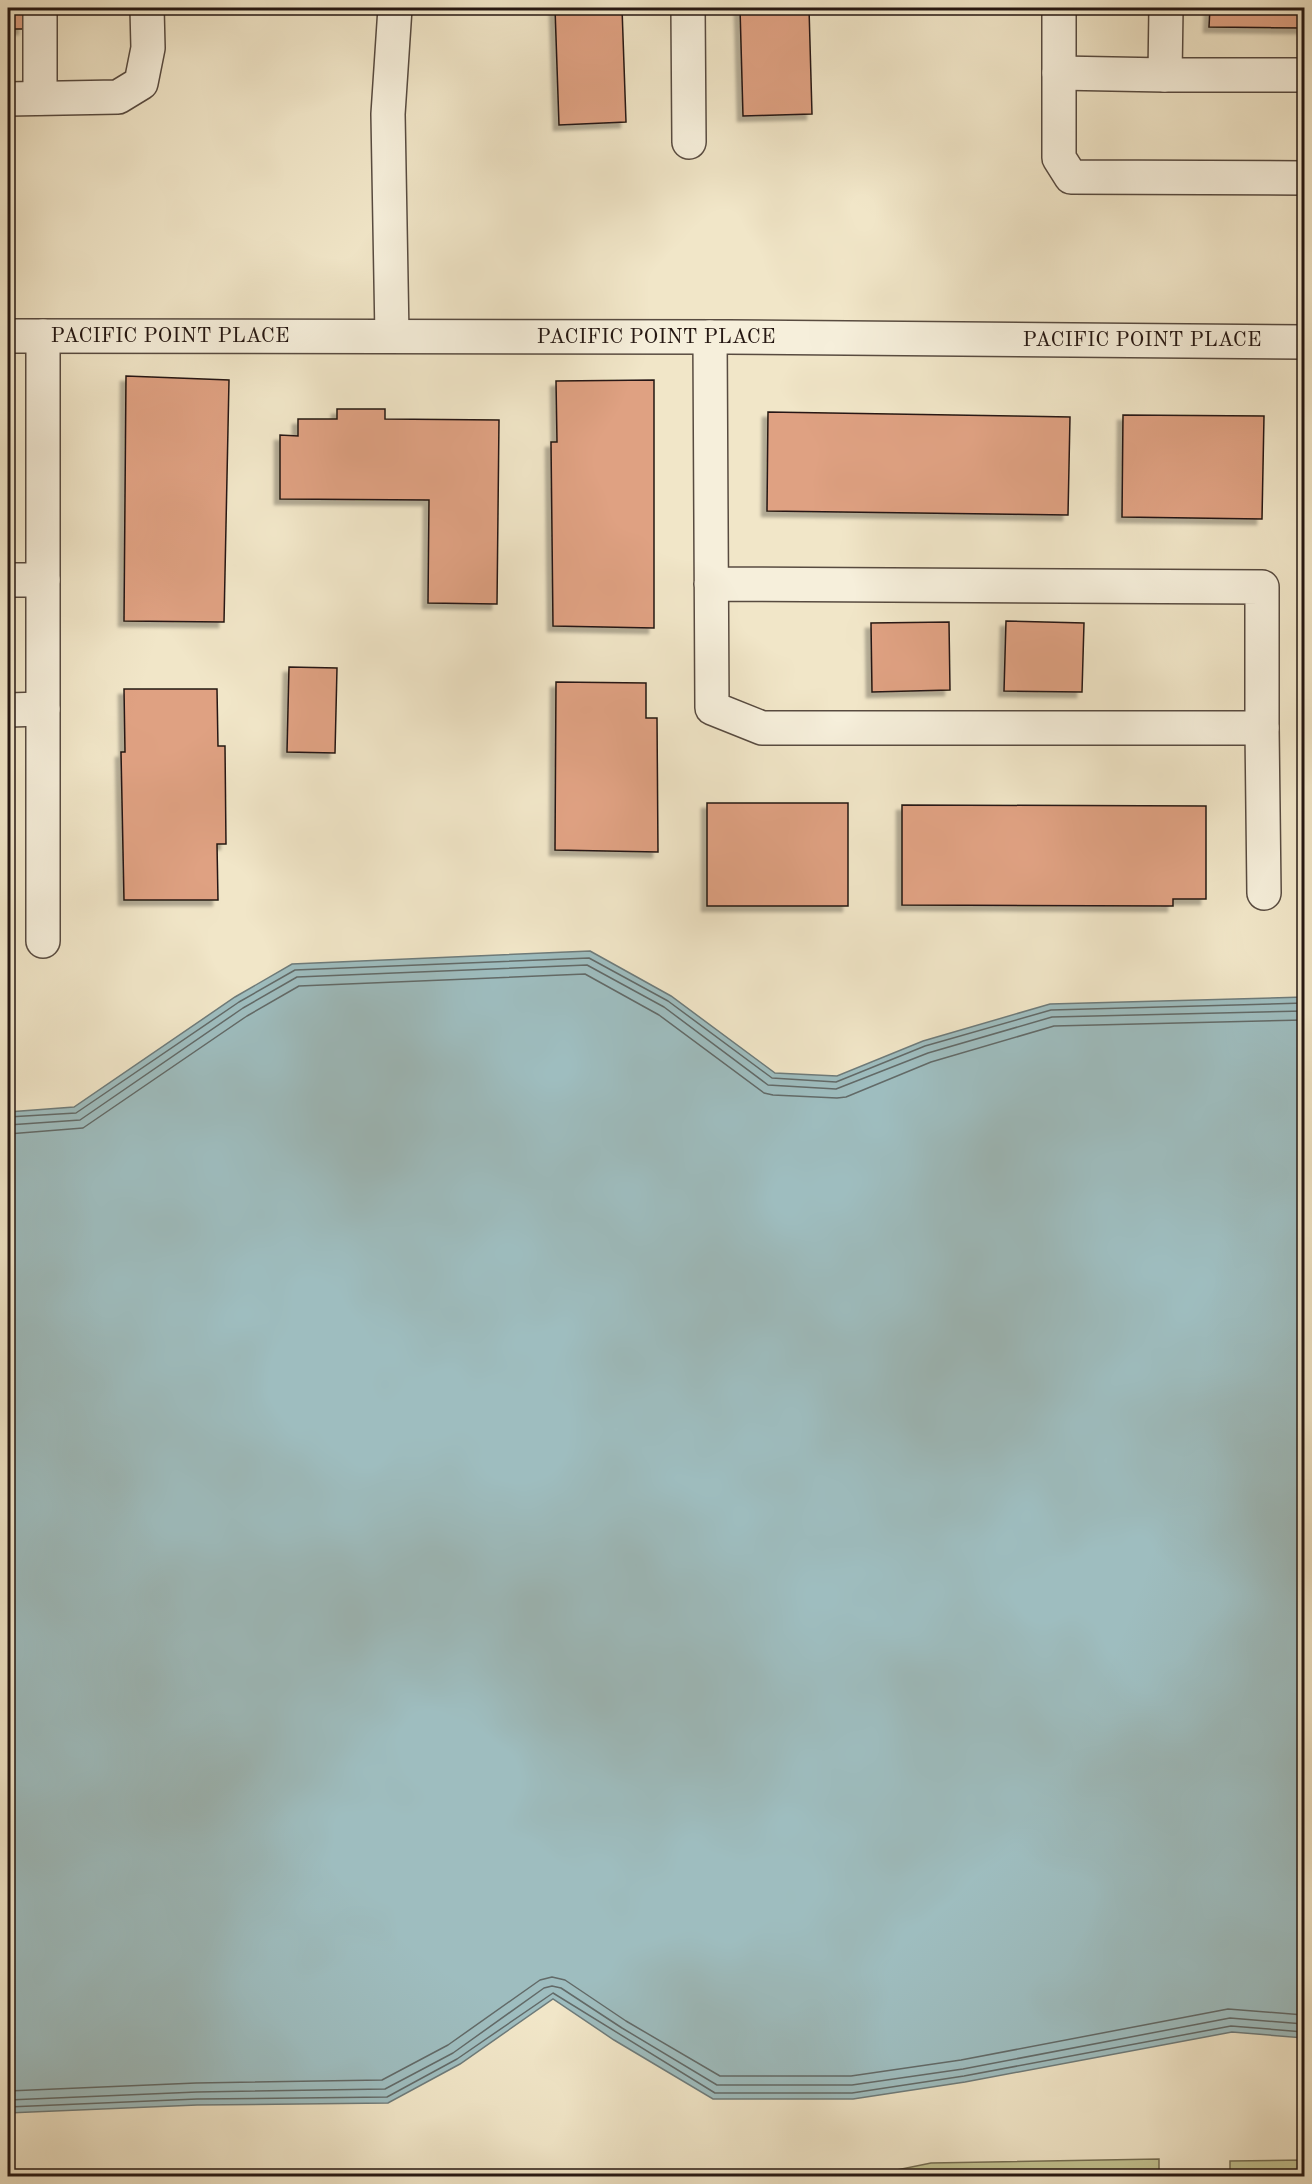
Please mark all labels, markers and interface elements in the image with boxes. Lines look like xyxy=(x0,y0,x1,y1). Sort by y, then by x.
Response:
street label: PACIFIC POINT PLACE xyxy=(51,326,289,347)
street label: PACIFIC POINT PLACE xyxy=(537,327,775,348)
street label: PACIFIC POINT PLACE xyxy=(1023,330,1261,351)

